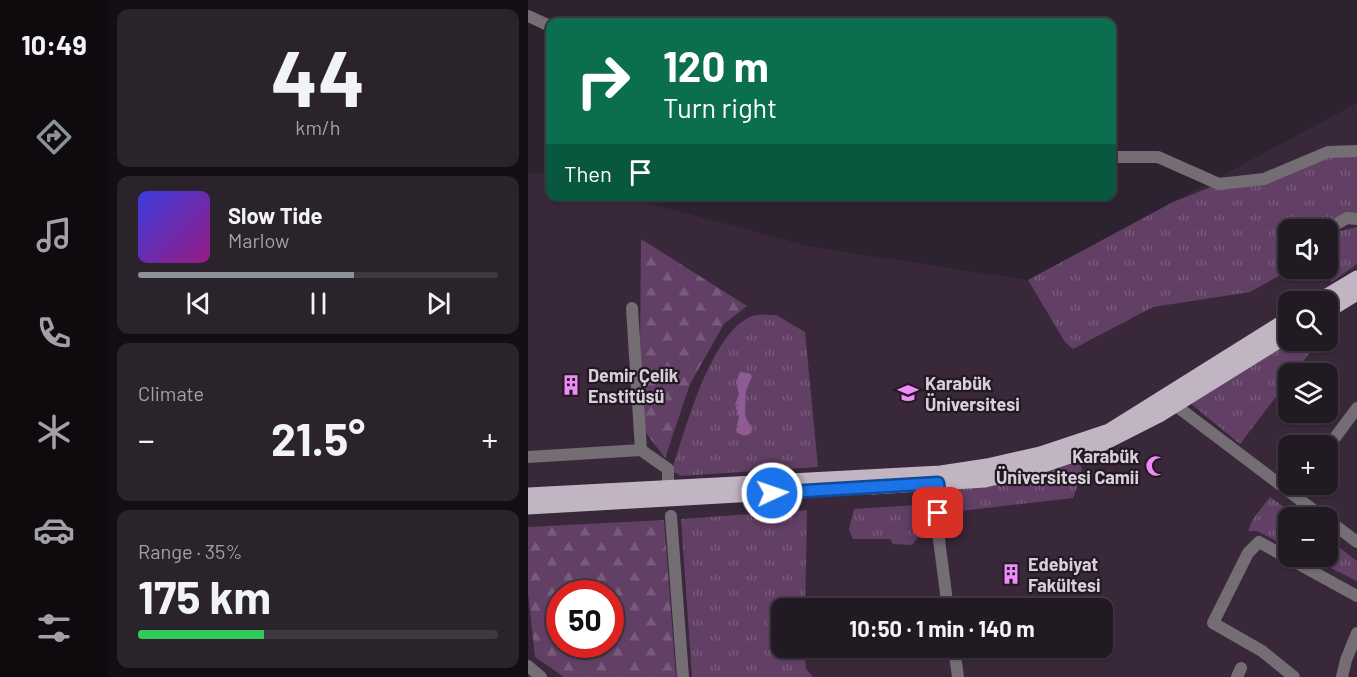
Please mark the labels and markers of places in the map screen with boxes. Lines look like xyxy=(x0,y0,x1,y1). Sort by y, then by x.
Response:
place label: Demir Çelik Enstitüsü xyxy=(588,364,679,407)
place label: Karabük Üniversitesi xyxy=(925,372,1020,415)
building icon: Demir Çelik Enstitüsü xyxy=(559,373,583,397)
school or university icon: Karabük Üniversitesi xyxy=(896,381,920,405)
place label: Karabük Üniversitesi Camii xyxy=(996,445,1139,488)
mosque icon: Karabük Üniversitesi Camii xyxy=(1144,454,1168,478)
pin xyxy=(912,487,963,538)
place label: Edebiyat Fakültesi xyxy=(1028,553,1101,596)
building icon: Edebiyat Fakültesi xyxy=(999,562,1023,586)

